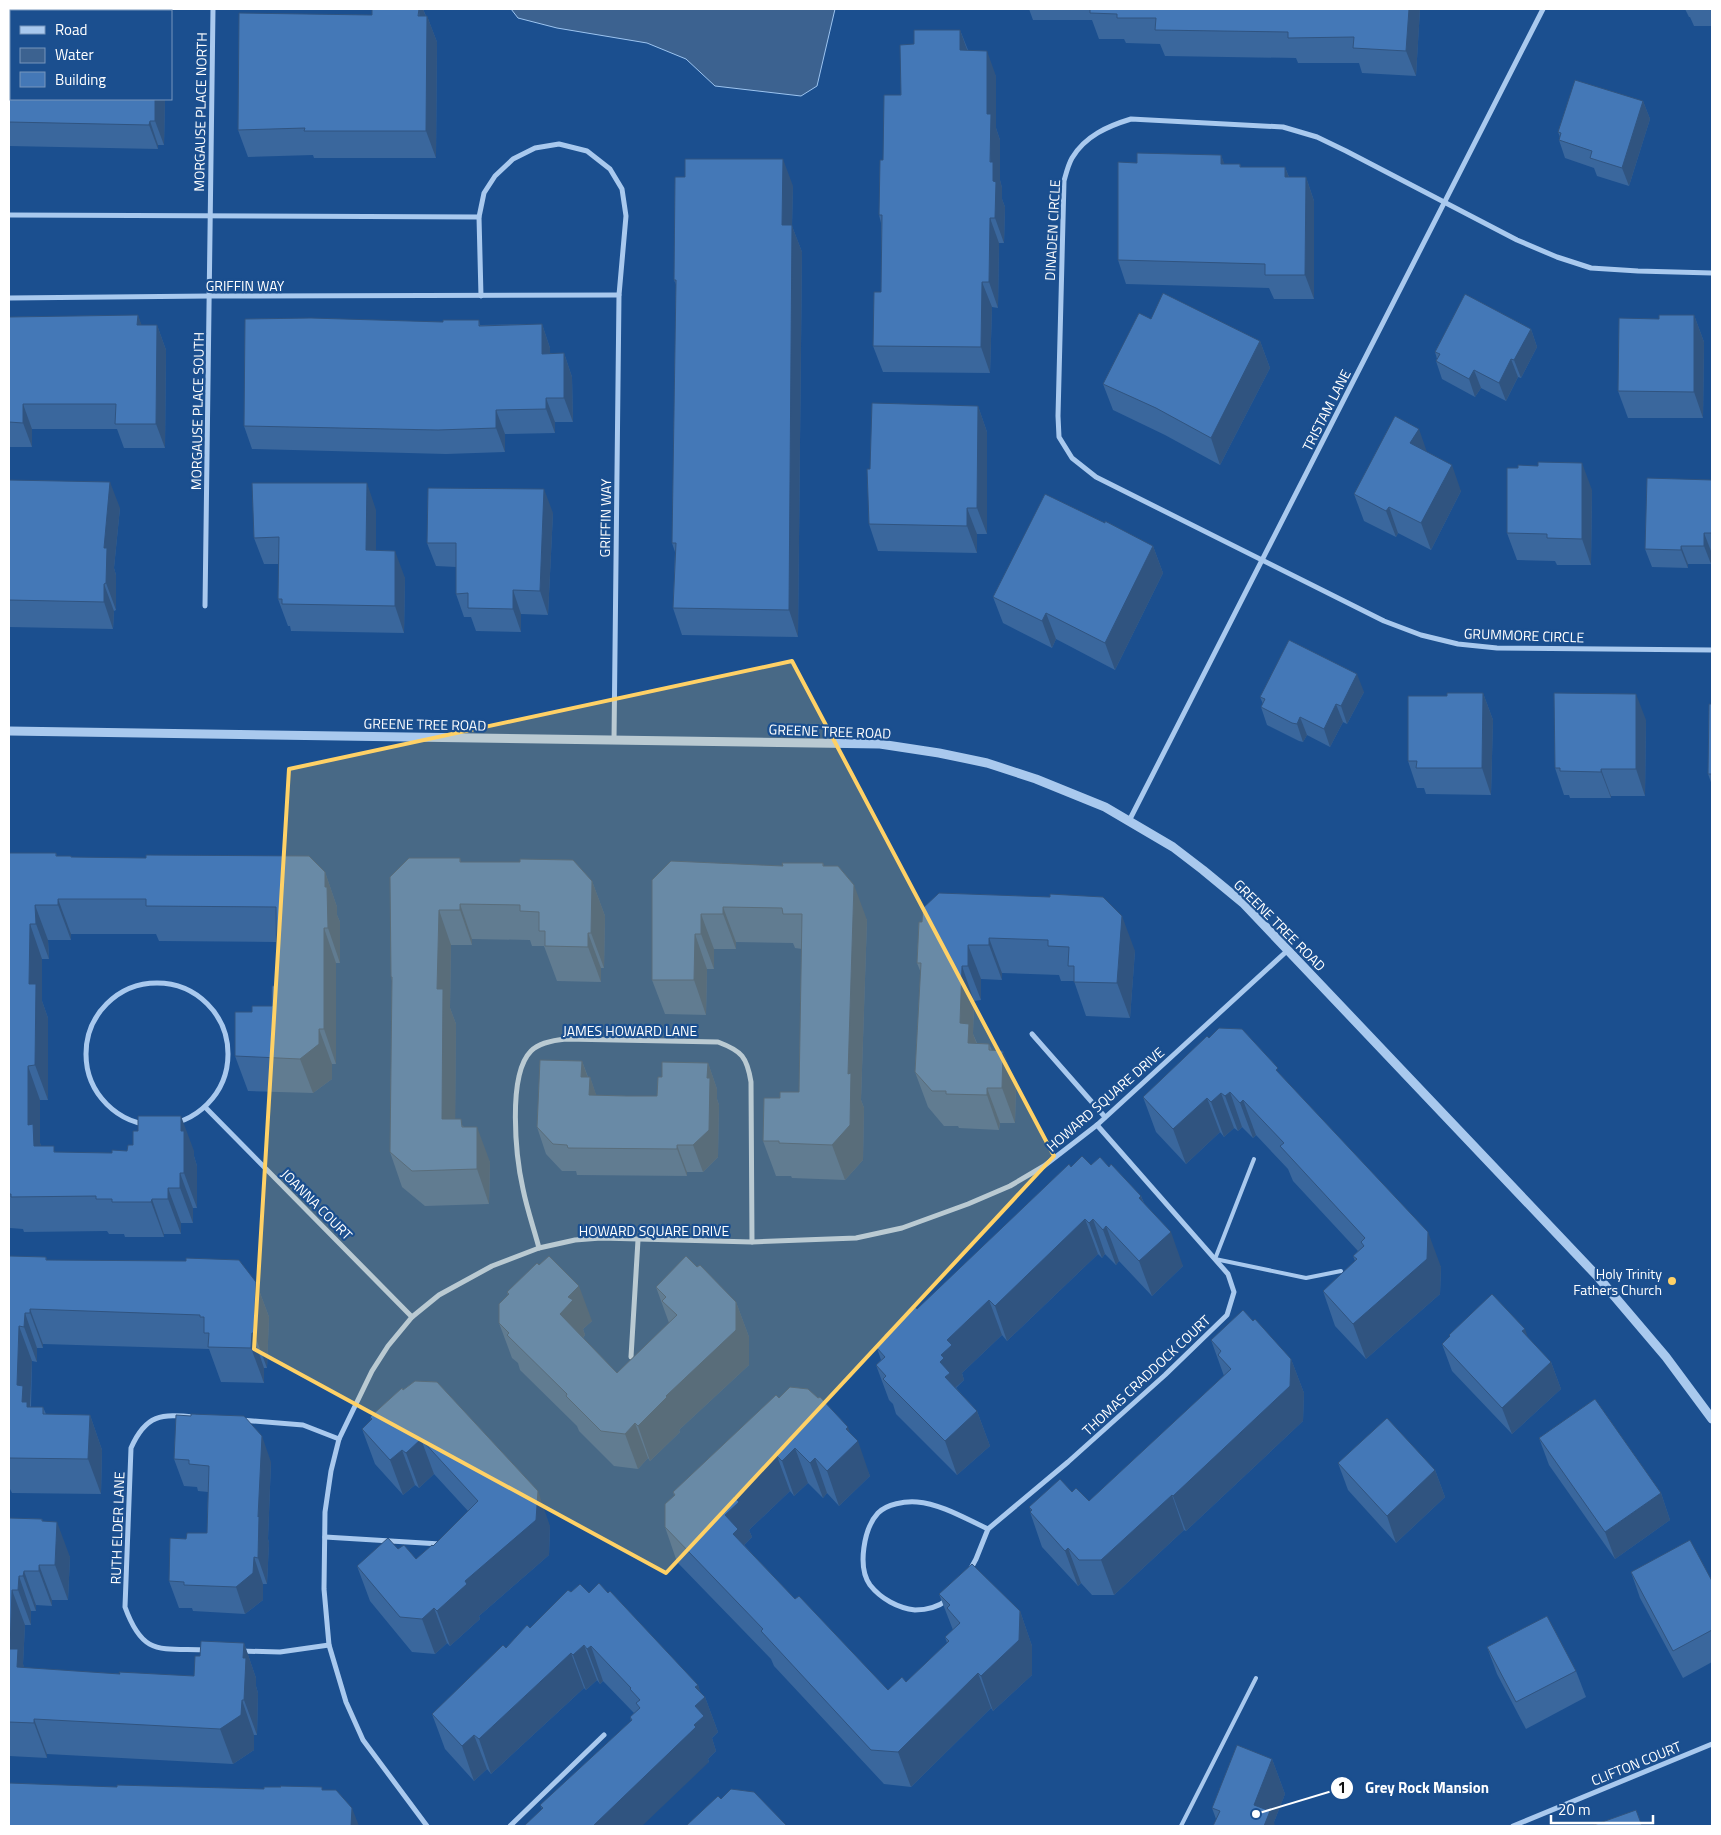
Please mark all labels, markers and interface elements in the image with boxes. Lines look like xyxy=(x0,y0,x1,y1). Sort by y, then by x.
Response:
legend xyxy=(10,10,172,100)
text: Road xyxy=(55,18,87,41)
street label: MORGAUSE PLACE NORTH xyxy=(188,32,212,192)
text: Water xyxy=(55,43,94,66)
text: Building xyxy=(55,68,106,91)
street label: DINADEN CIRCLE xyxy=(1039,179,1065,281)
street label: GRIFFIN WAY xyxy=(206,275,285,296)
street label: MORGAUSE PLACE SOUTH xyxy=(185,332,209,490)
street label: TRISTAM LANE xyxy=(1296,365,1356,454)
street label: GRIFFIN WAY xyxy=(594,478,616,558)
street label: GRUMMORE CIRCLE xyxy=(1464,622,1585,648)
street label: GREENE TREE ROAD xyxy=(364,712,486,736)
street label: GREENE TREE ROAD xyxy=(768,718,892,744)
street label: GREENE TREE ROAD xyxy=(1229,874,1331,976)
street label: JAMES HOWARD LANE xyxy=(563,1020,698,1041)
street label: HOWARD SQUARE DRIVE xyxy=(1041,1042,1169,1156)
street label: JOANNA COURT xyxy=(277,1164,358,1245)
street label: HOWARD SQUARE DRIVE xyxy=(579,1220,729,1241)
place label: Holy Trinity Fathers Church xyxy=(1573,1263,1662,1300)
marker: Holy Trinity Fathers Church xyxy=(1666,1275,1678,1287)
street label: THOMAS CRADDOCK COURT xyxy=(1077,1309,1215,1440)
street label: RUTH ELDER LANE xyxy=(105,1471,129,1585)
street label: CLIFTON COURT xyxy=(1588,1735,1685,1791)
callout: Grey Rock Mansion xyxy=(1330,1773,1499,1803)
text: 1 xyxy=(1338,1776,1346,1799)
text: Grey Rock Mansion xyxy=(1365,1776,1489,1799)
scale bar xyxy=(1551,1792,1654,1824)
text: 20 m xyxy=(1558,1798,1591,1821)

